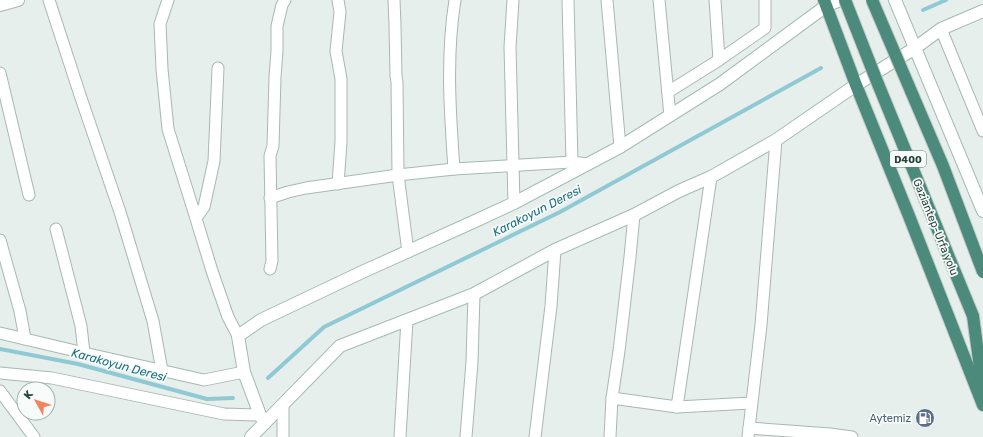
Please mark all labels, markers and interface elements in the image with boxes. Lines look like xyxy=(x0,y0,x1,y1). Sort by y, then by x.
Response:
road number: D400 xyxy=(890,151,926,167)
street label: Gaziantep-Urfa yolu xyxy=(910,177,961,277)
water label: Karakoyun Deresi xyxy=(490,182,585,239)
water label: Karakoyun Deresi xyxy=(70,346,169,385)
north arrow xyxy=(16,381,56,421)
text: K xyxy=(21,388,36,402)
fuel station icon: Aytemiz xyxy=(914,407,936,429)
place label: Aytemiz xyxy=(869,412,911,425)

